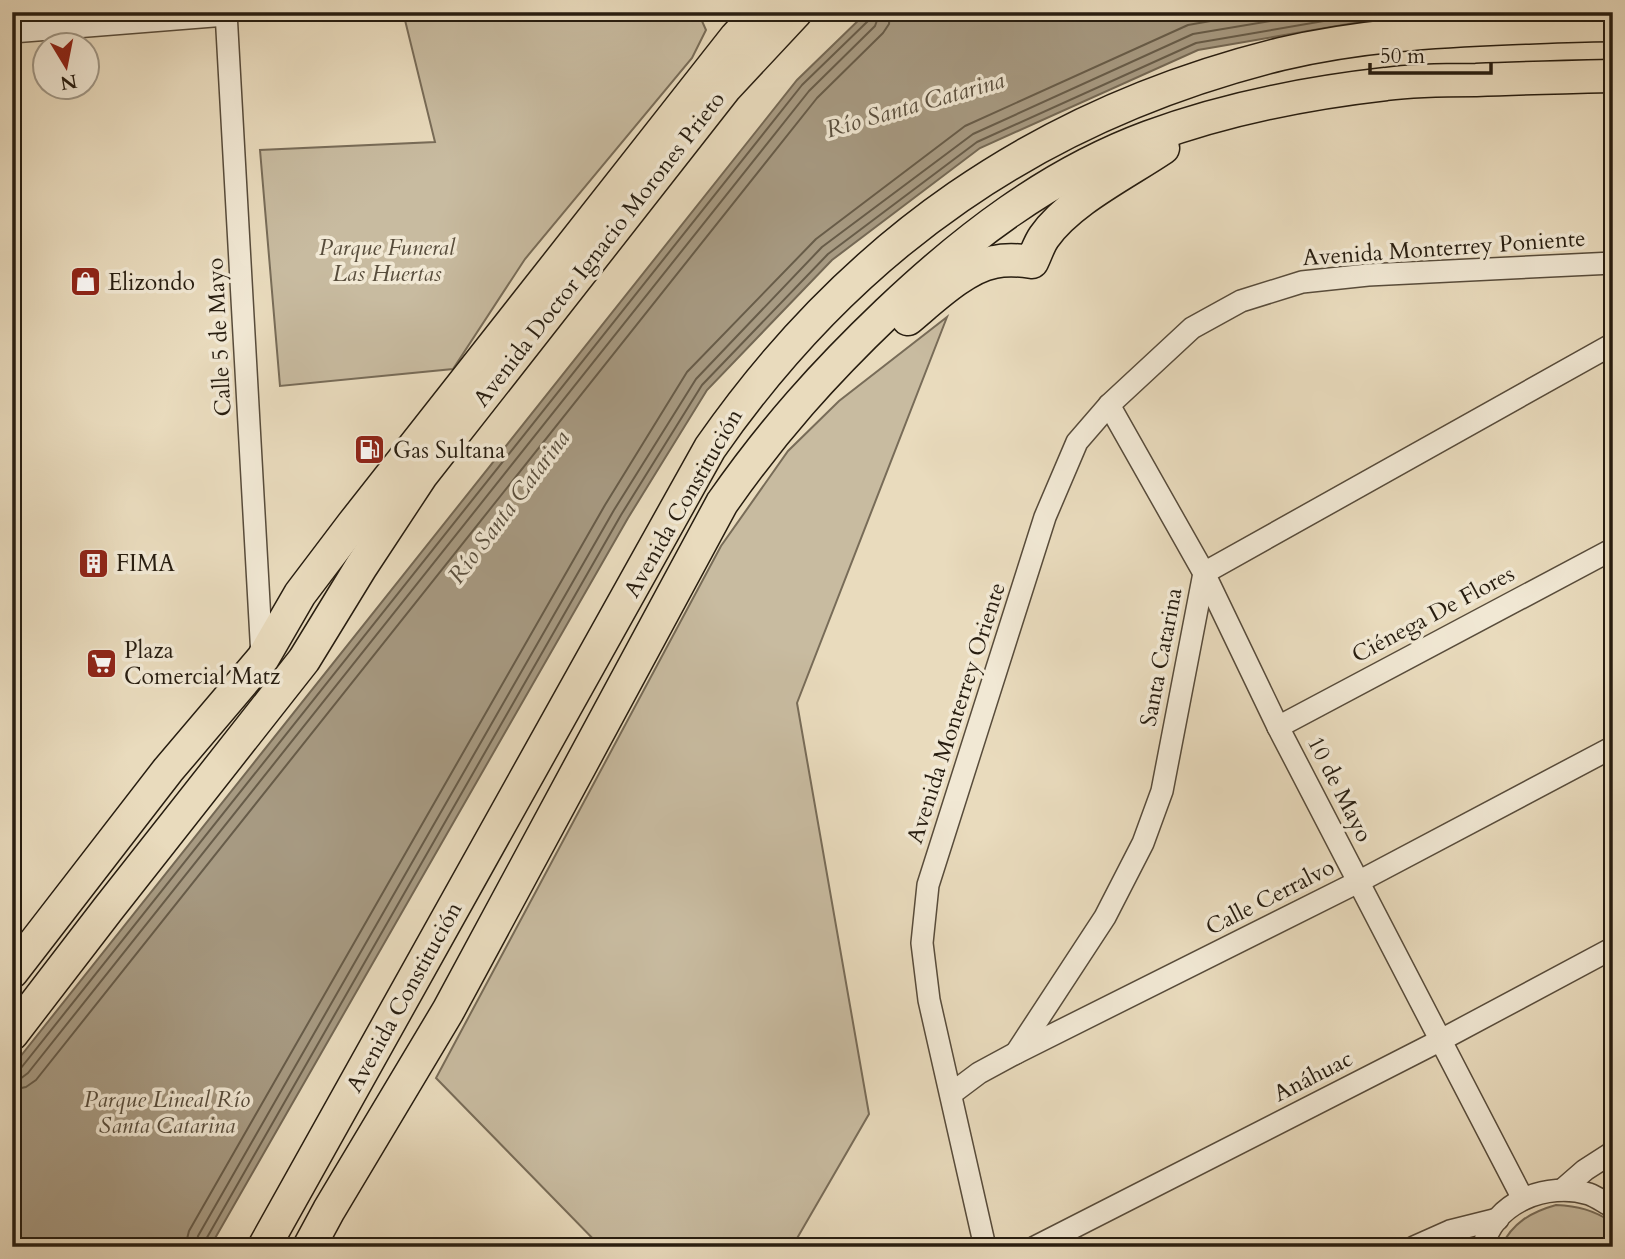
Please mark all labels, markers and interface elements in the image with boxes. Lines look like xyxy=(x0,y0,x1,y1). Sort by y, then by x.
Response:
north arrow xyxy=(32,32,102,102)
scale bar xyxy=(1370,32,1490,76)
text: 50 m xyxy=(1380,42,1425,71)
water label: Río Santa Catarina xyxy=(822,64,1008,146)
text: N xyxy=(58,68,79,96)
street label: Avenida Doctor Ignacio Morones Prieto xyxy=(466,85,732,413)
street label: Avenida Monterrey Poniente xyxy=(1301,223,1587,273)
park label: Parque Funeral Las Huertas xyxy=(319,232,456,289)
street label: Calle 5 de Mayo xyxy=(199,257,239,417)
shop icon: Elizondo xyxy=(68,265,102,299)
place label: Elizondo xyxy=(108,267,195,298)
street label: Avenida Constitución xyxy=(616,403,750,603)
water label: Río Santa Catarina xyxy=(440,423,578,591)
fuel station icon: Gas Sultana xyxy=(353,433,387,467)
place label: Gas Sultana xyxy=(393,435,505,466)
building icon: FIMA xyxy=(76,546,110,580)
place label: FIMA xyxy=(116,548,176,579)
street label: Ciénega De Flores xyxy=(1346,558,1520,670)
street label: Avenida Monterrey Oriente xyxy=(899,579,1013,847)
street label: Santa Catarina xyxy=(1132,585,1190,729)
place label: Plaza Comercial Matz xyxy=(124,635,280,692)
supermarket icon: Plaza Comercial Matz xyxy=(84,646,118,680)
street label: 10 de Mayo xyxy=(1300,731,1380,847)
street label: Calle Cerralvo xyxy=(1200,851,1340,943)
street label: Avenida Constitución xyxy=(339,896,469,1098)
street label: Anáhuac xyxy=(1268,1043,1358,1109)
park label: Parque Lineal Río Santa Catarina xyxy=(84,1084,250,1141)

